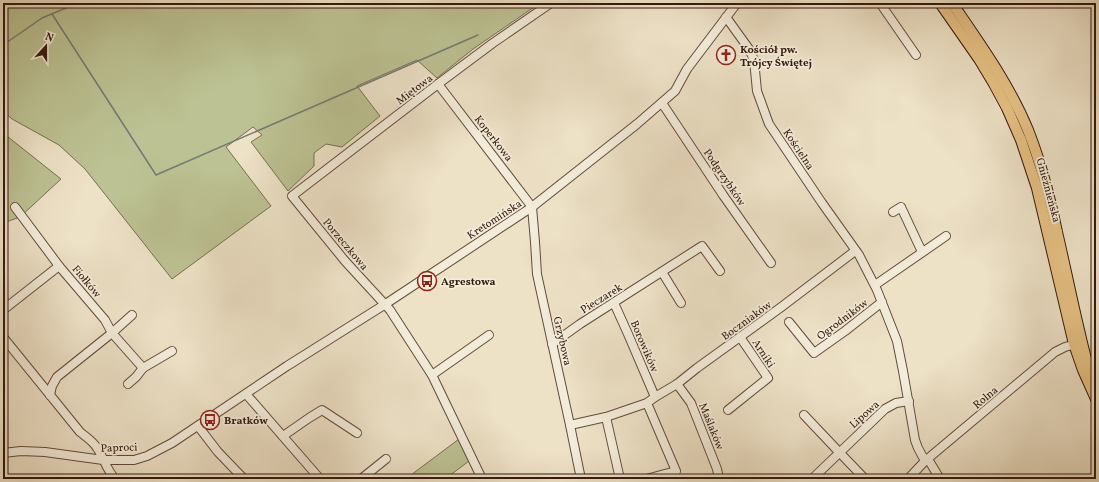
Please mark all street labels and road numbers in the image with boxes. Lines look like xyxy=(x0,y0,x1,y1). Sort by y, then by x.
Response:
street label: Miętowa xyxy=(394,71,437,109)
street label: Koperkowa xyxy=(470,113,516,165)
street label: Kościelna xyxy=(779,126,817,174)
street label: Podgrzybków xyxy=(699,146,749,210)
street label: Gnieźnieńska xyxy=(1032,156,1064,225)
street label: Kretomińska xyxy=(464,197,526,244)
street label: Porzeczkowa xyxy=(319,216,371,274)
street label: Fiołków xyxy=(68,262,104,302)
street label: Pieczarek xyxy=(578,281,626,318)
street label: Ogrodników xyxy=(814,296,872,344)
street label: Boczniaków xyxy=(719,298,775,344)
street label: Grzybowa xyxy=(549,315,575,368)
street label: Borowików xyxy=(626,318,661,375)
street label: Arniki xyxy=(748,337,778,371)
street label: Rolna xyxy=(970,383,1002,413)
street label: Lipowa xyxy=(847,397,884,433)
street label: Maślaków xyxy=(694,401,727,453)
street label: Paproci xyxy=(100,440,138,457)

